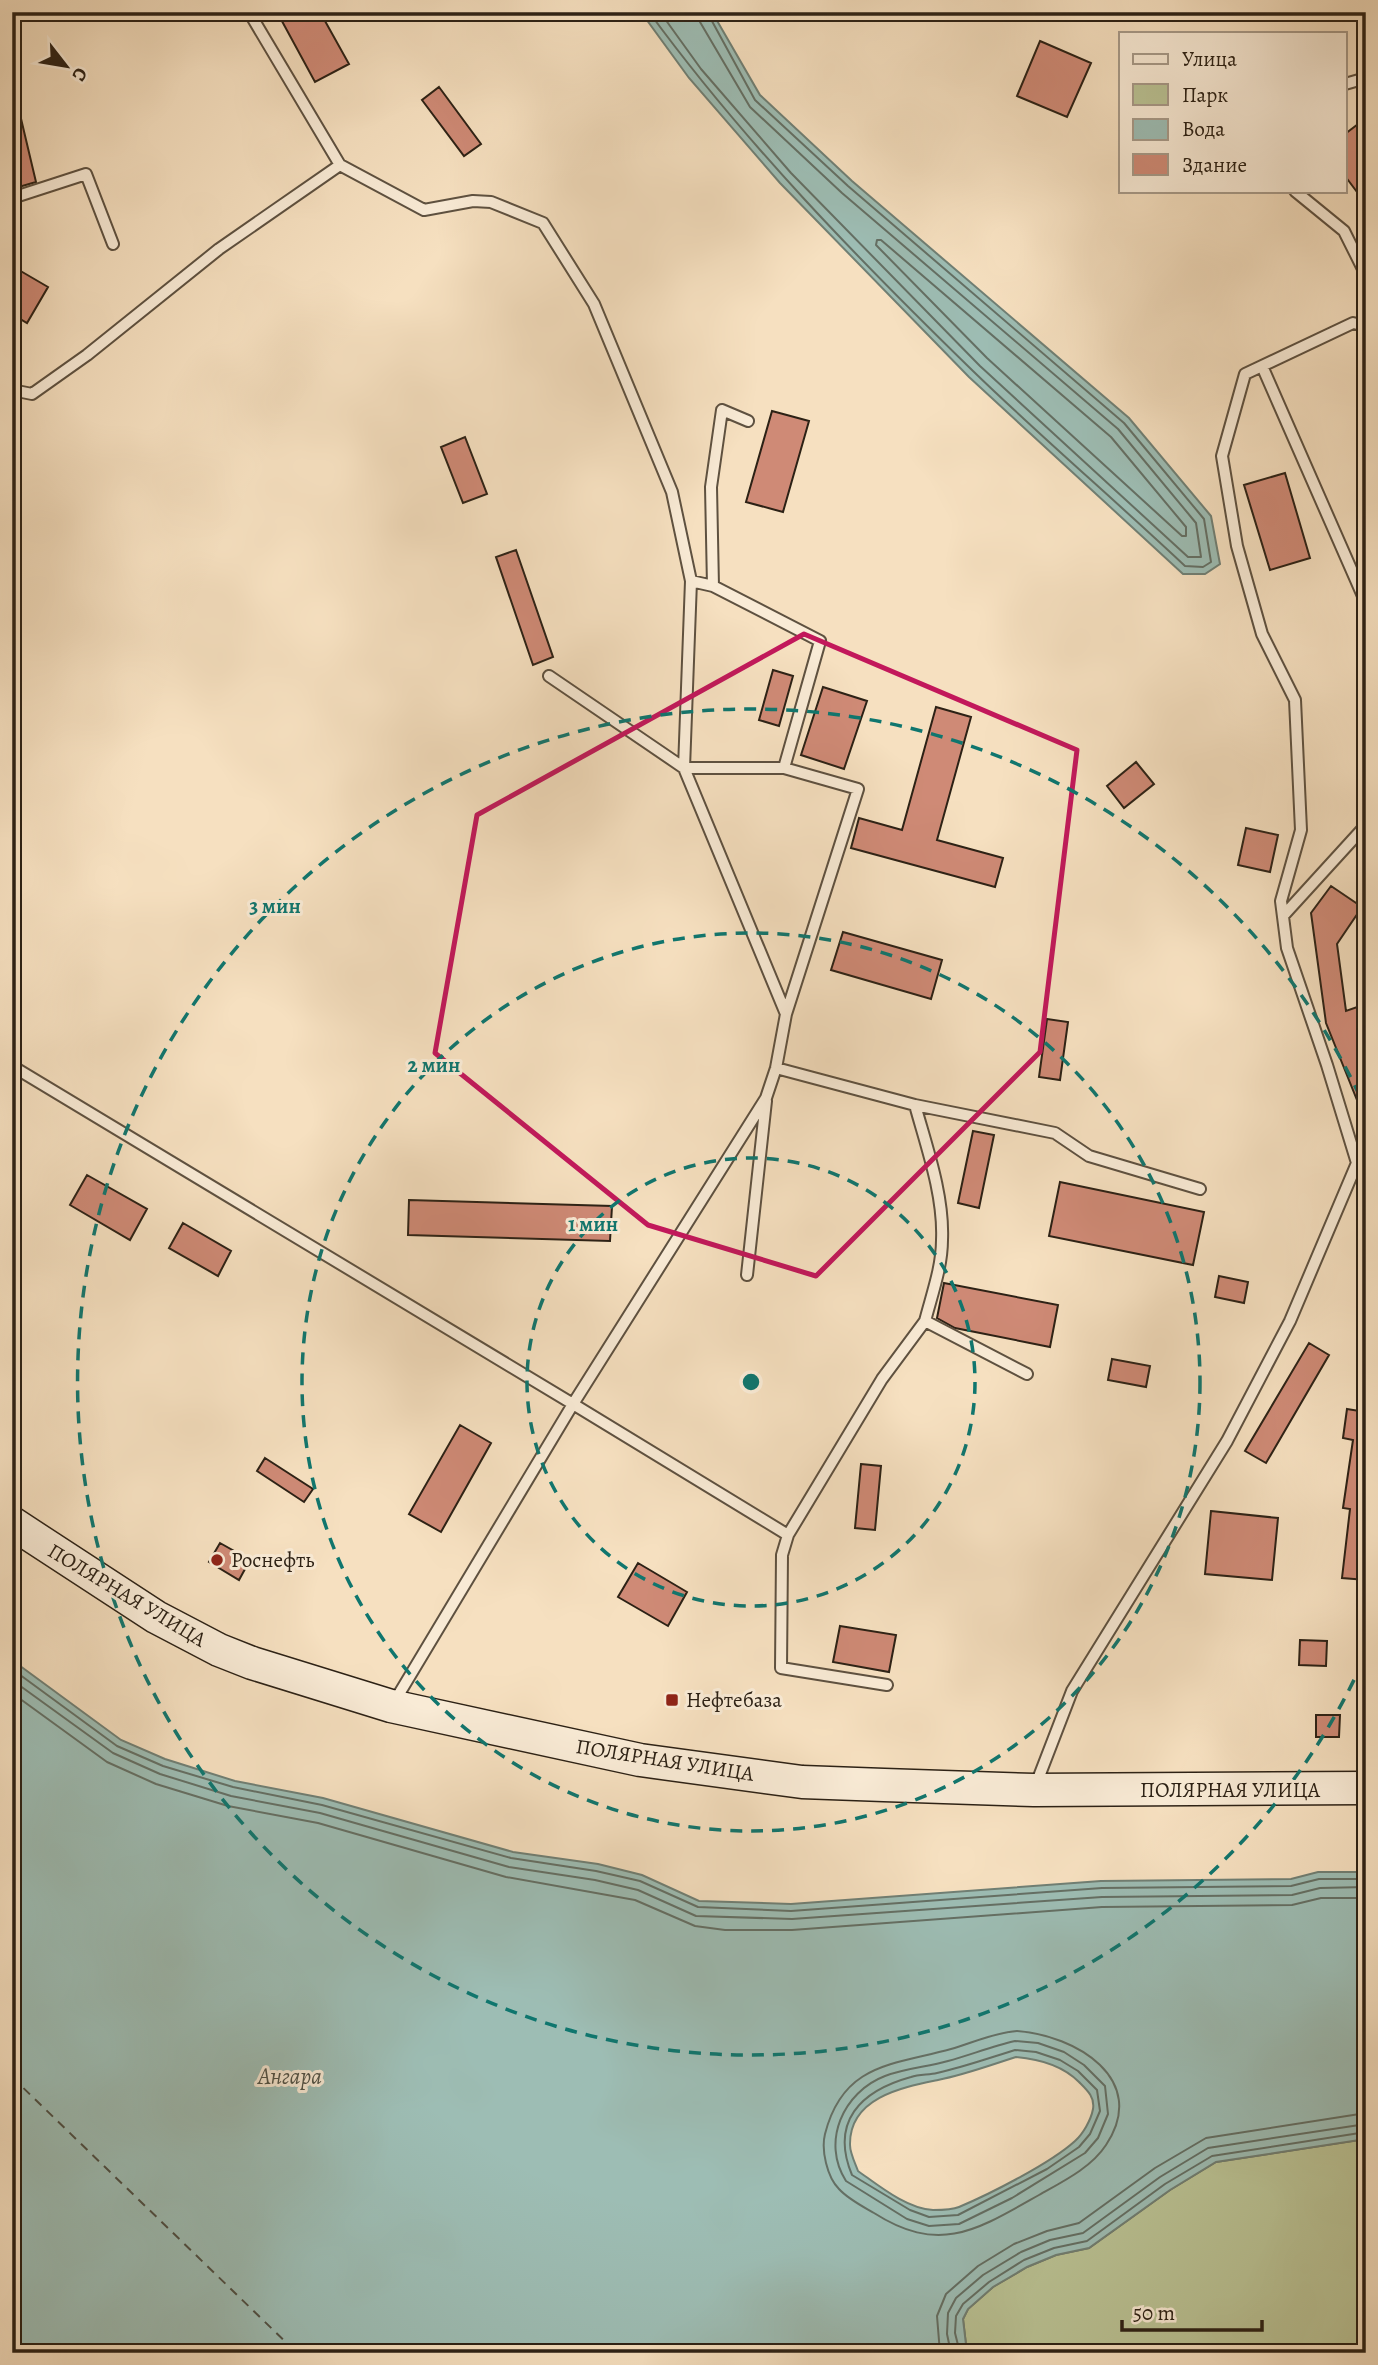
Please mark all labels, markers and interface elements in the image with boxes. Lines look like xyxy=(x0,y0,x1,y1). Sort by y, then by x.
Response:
north arrow xyxy=(32,32,102,102)
legend xyxy=(1119,32,1346,192)
text: Улица xyxy=(1182,45,1237,73)
text: С xyxy=(66,63,94,86)
text: Парк xyxy=(1182,81,1228,109)
text: Вода xyxy=(1182,115,1225,143)
text: Здание xyxy=(1182,151,1247,179)
text: 3 мин xyxy=(249,892,301,920)
text: 2 мин xyxy=(408,1051,460,1079)
text: 1 мин xyxy=(568,1210,618,1238)
centre of rings xyxy=(739,1370,763,1394)
street label: ПОЛЯРНАЯ УЛИЦА xyxy=(43,1537,212,1654)
place label: Роснефть xyxy=(231,1546,314,1574)
marker: Роснефть xyxy=(209,1552,225,1568)
place label: Нефтебаза xyxy=(686,1686,782,1714)
marker: Нефтебаза xyxy=(664,1692,680,1708)
street label: ПОЛЯРНАЯ УЛИЦА xyxy=(574,1732,757,1788)
street label: ПОЛЯРНАЯ УЛИЦА xyxy=(1140,1776,1321,1804)
water label: Ангара xyxy=(257,2061,322,2092)
scale bar xyxy=(1122,2288,1262,2332)
text: 50 m xyxy=(1133,2299,1175,2327)

